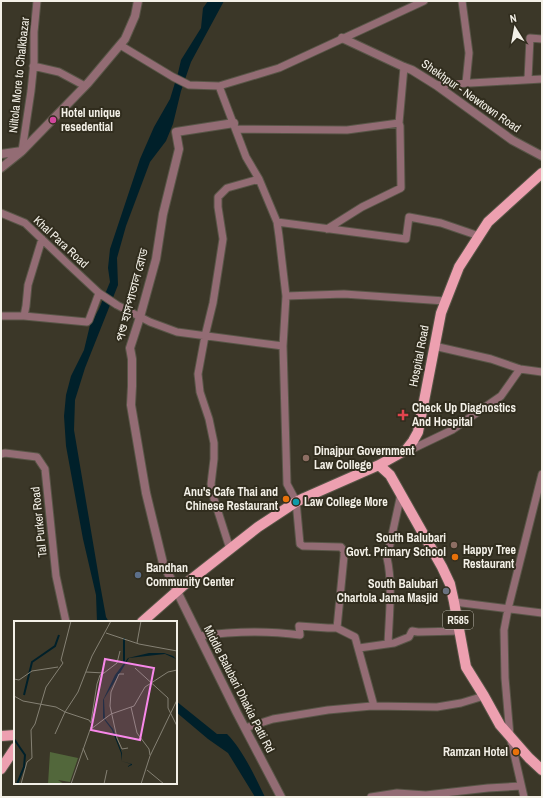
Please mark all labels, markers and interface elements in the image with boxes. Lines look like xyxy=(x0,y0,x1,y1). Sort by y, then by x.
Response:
north arrow xyxy=(495,8,535,48)
text: N xyxy=(509,11,518,26)
street label: Niltola More to Chalkbazar xyxy=(5,16,33,134)
street label: Shekhpur - Newtown Road xyxy=(418,56,524,136)
place label: Hotel unique resedential xyxy=(61,105,121,135)
marker: Hotel unique resedential xyxy=(48,115,58,125)
street label: Khal Para Road xyxy=(30,212,92,272)
street label: পশু হাসপাতাল রোড xyxy=(112,246,152,343)
street label: Hospital Road xyxy=(405,324,433,388)
place label: Check Up Diagnostics And Hospital xyxy=(412,400,516,430)
marker: Check Up Diagnostics And Hospital xyxy=(397,409,409,421)
place label: Dinajpur Government Law College xyxy=(314,443,415,473)
marker: Dinajpur Government Law College xyxy=(301,453,311,463)
place label: Anu's Cafe Thai and Chinese Restaurant xyxy=(184,484,279,514)
street label: Tal Purker Road xyxy=(27,486,51,558)
marker: Anu's Cafe Thai and Chinese Restaurant xyxy=(281,494,291,504)
place label: Law College More xyxy=(304,494,388,510)
marker: Law College More xyxy=(291,497,301,507)
place label: South Balubari Govt. Primary School xyxy=(346,530,446,560)
marker: South Balubari Govt. Primary School xyxy=(449,540,459,550)
place label: Happy Tree Restaurant xyxy=(463,542,517,572)
marker: Happy Tree Restaurant xyxy=(450,552,460,562)
place label: Bandhan Community Center xyxy=(146,560,234,590)
marker: Bandhan Community Center xyxy=(133,570,143,580)
place label: South Balubari Chartola Jama Masjid xyxy=(337,576,438,606)
marker: South Balubari Chartola Jama Masjid xyxy=(441,586,451,596)
road number: R585 xyxy=(443,611,473,629)
inset map xyxy=(14,621,177,784)
street label: Middle Balubari Dhakia Patti Rd xyxy=(200,622,278,756)
place label: Ramzan Hotel xyxy=(443,744,508,760)
marker: Ramzan Hotel xyxy=(511,747,521,757)

